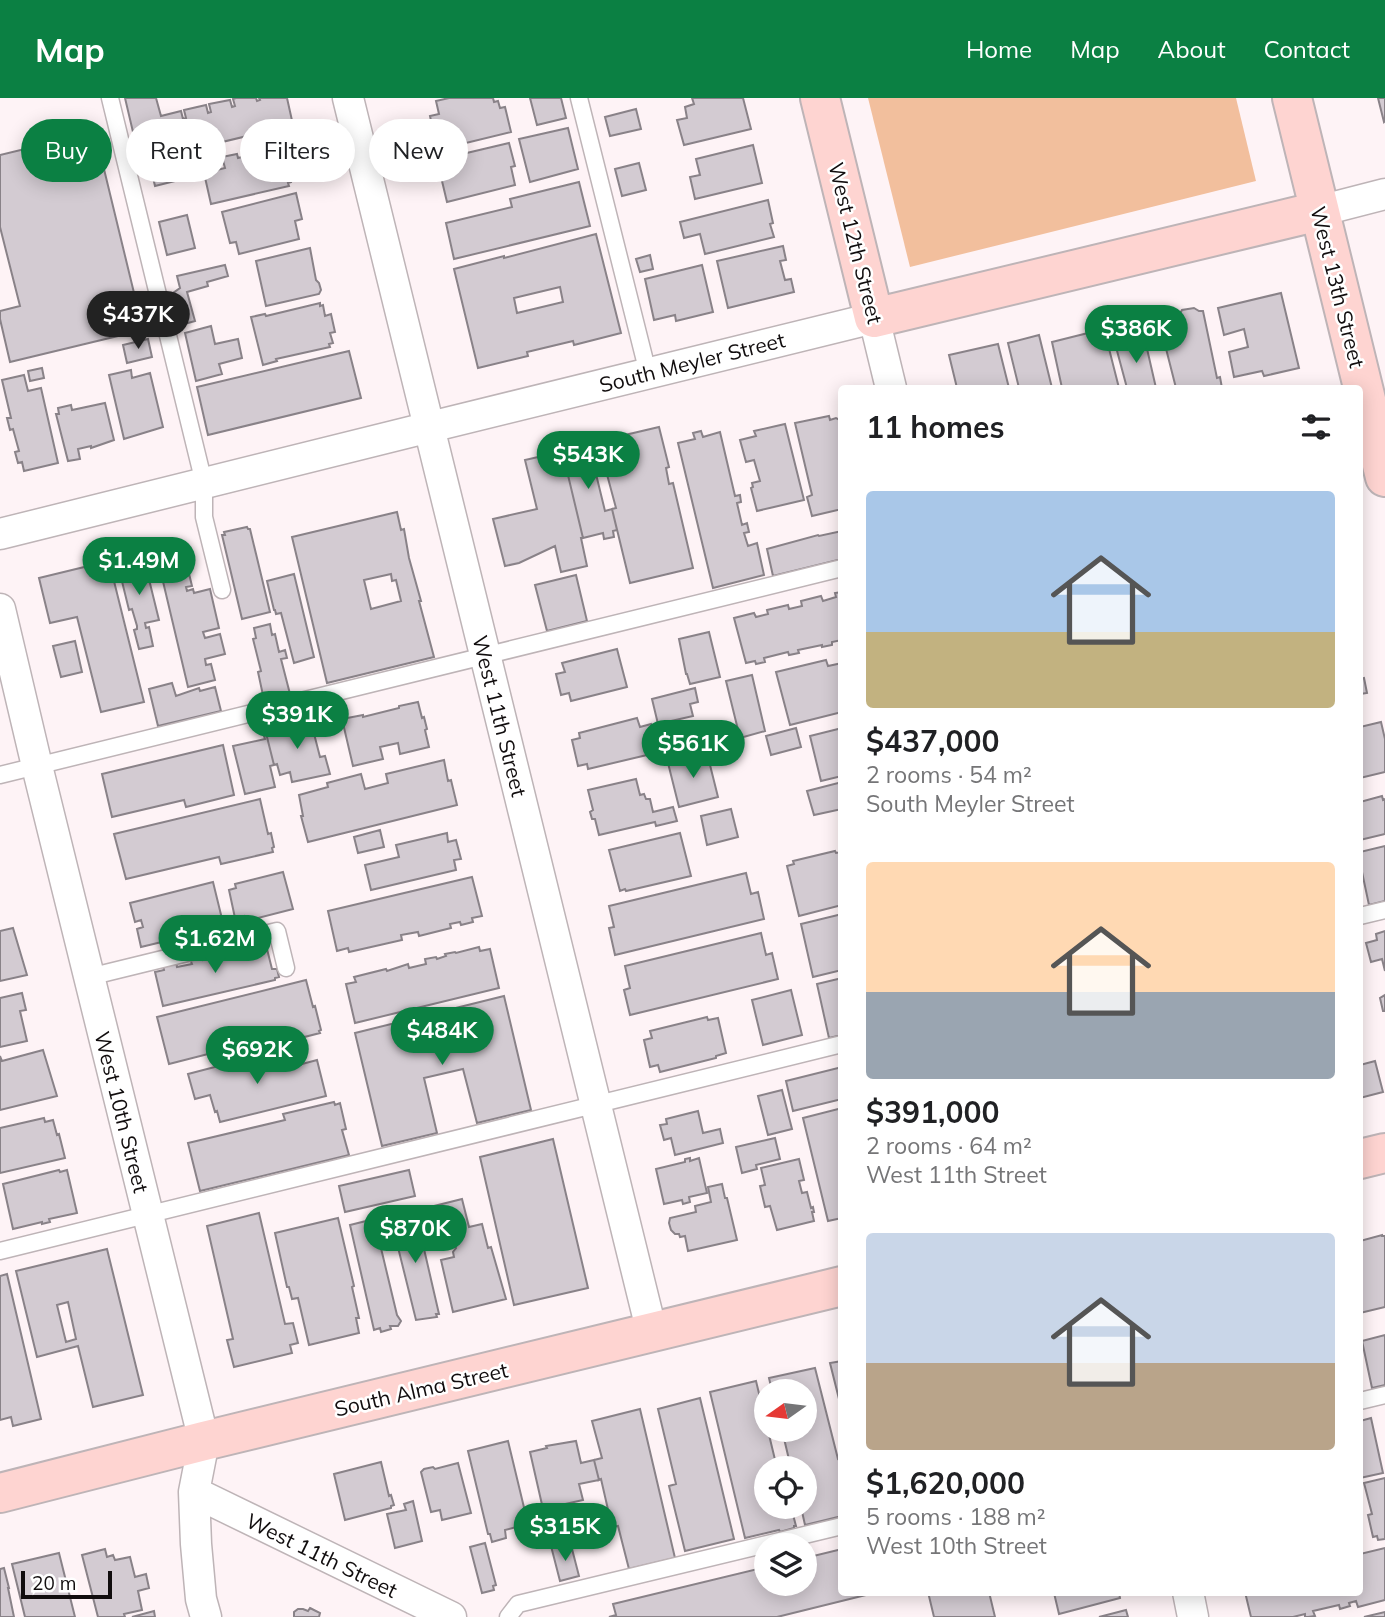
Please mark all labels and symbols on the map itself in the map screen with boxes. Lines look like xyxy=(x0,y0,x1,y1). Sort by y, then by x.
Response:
street label: West 12th Street xyxy=(823,160,889,326)
street label: West 13th Street xyxy=(1305,204,1371,370)
pin: $437K xyxy=(89,292,187,351)
pin: $386K xyxy=(1087,306,1185,365)
street label: South Meyler Street xyxy=(596,326,788,398)
pin: $543K xyxy=(539,432,637,491)
pin: $1.49M xyxy=(82,538,196,597)
street label: West 11th Street xyxy=(467,633,533,799)
pin: $391K xyxy=(248,692,346,751)
pin: $561K xyxy=(644,720,742,780)
pin: $1.62M xyxy=(158,916,272,975)
pin: $484K xyxy=(393,1007,491,1067)
pin: $692K xyxy=(208,1026,306,1086)
street label: West 10th Street xyxy=(89,1029,155,1195)
pin: $870K xyxy=(366,1206,464,1265)
street label: South Alma Street xyxy=(332,1356,510,1422)
north arrow xyxy=(754,1379,817,1442)
pin: $315K xyxy=(516,1504,614,1563)
street label: West 11th Street xyxy=(242,1507,402,1603)
scale bar xyxy=(21,1568,112,1600)

